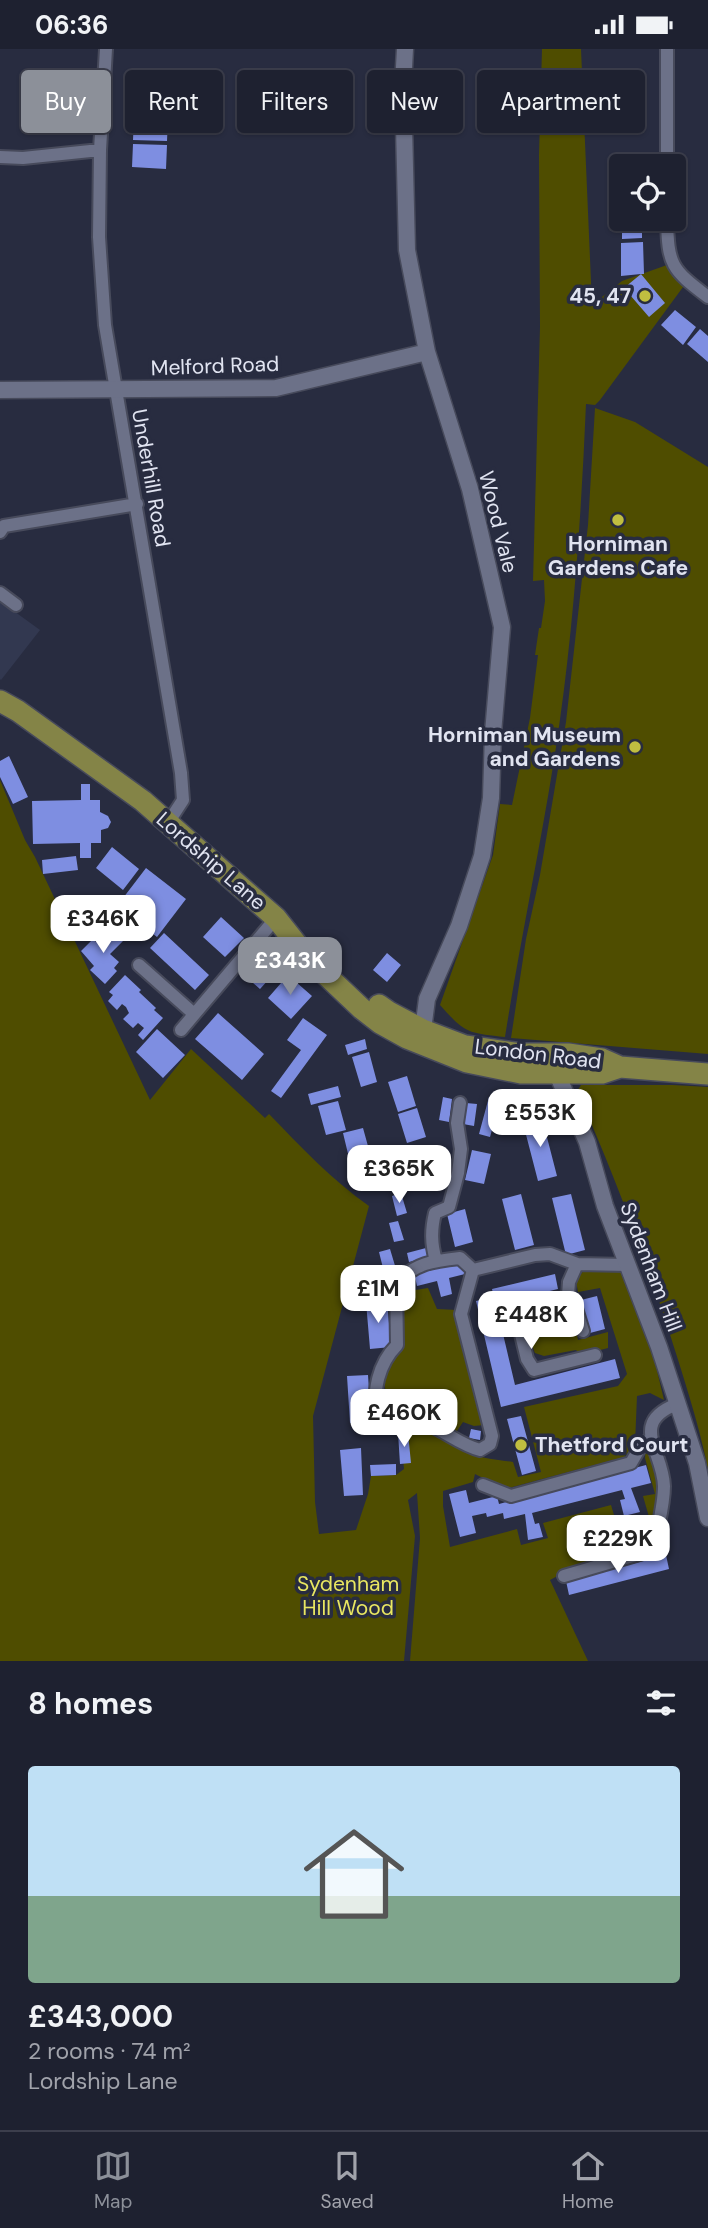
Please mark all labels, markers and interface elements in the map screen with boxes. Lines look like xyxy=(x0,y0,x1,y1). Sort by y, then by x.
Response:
text: 06:36 xyxy=(35,8,109,42)
chip: Buy xyxy=(21,70,111,133)
chip: Rent xyxy=(125,70,223,133)
chip: Filters xyxy=(237,70,353,133)
chip: New xyxy=(367,70,463,133)
chip: Apartment xyxy=(477,70,645,133)
map controls xyxy=(609,154,686,231)
button: locate xyxy=(609,154,686,231)
place label: 45, 47 xyxy=(569,282,631,310)
marker: 45, 47 xyxy=(637,288,653,304)
street label: Melford Road xyxy=(150,350,280,382)
street label: Underhill Road xyxy=(125,407,177,549)
street label: Wood Vale xyxy=(472,468,524,576)
marker: Horniman Gardens Cafe xyxy=(610,512,626,528)
place label: Horniman Gardens Cafe xyxy=(548,530,688,582)
place label: Horniman Museum and Gardens xyxy=(428,721,621,773)
marker: Horniman Museum and Gardens xyxy=(627,739,643,755)
street label: Lordship Lane xyxy=(150,806,272,916)
pin: £346K xyxy=(54,895,152,955)
text: £346K xyxy=(67,903,139,933)
pin: £343K xyxy=(241,937,339,997)
text: £343K xyxy=(254,945,326,975)
street label: London Road xyxy=(473,1032,603,1076)
pin: £553K xyxy=(491,1089,589,1149)
text: £553K xyxy=(504,1097,576,1127)
pin: £365K xyxy=(350,1145,448,1205)
text: £365K xyxy=(363,1153,435,1183)
street label: Sydenham Hill xyxy=(613,1198,689,1336)
pin: £1M xyxy=(344,1265,412,1325)
text: £1M xyxy=(356,1273,400,1303)
pin: £448K xyxy=(482,1291,580,1351)
text: £448K xyxy=(494,1299,568,1329)
pin: £460K xyxy=(355,1389,453,1449)
text: £460K xyxy=(366,1397,442,1427)
place label: Thetford Court xyxy=(535,1431,688,1459)
marker: Thetford Court xyxy=(513,1437,529,1453)
pin: £229K xyxy=(569,1515,667,1575)
text: £229K xyxy=(583,1523,653,1553)
park label: Sydenham Hill Wood xyxy=(297,1570,399,1622)
text: 8 homes xyxy=(28,1684,153,1723)
icon: filters xyxy=(642,1684,680,1722)
icon: home xyxy=(291,1811,417,1937)
text: £343,000 xyxy=(28,1997,173,2036)
text: 2 rooms · 74 m² xyxy=(28,2036,191,2066)
text: Lordship Lane xyxy=(28,2066,177,2096)
tab: Map xyxy=(94,2147,132,2214)
tab: Saved xyxy=(321,2147,374,2214)
tab: Home xyxy=(562,2147,614,2214)

